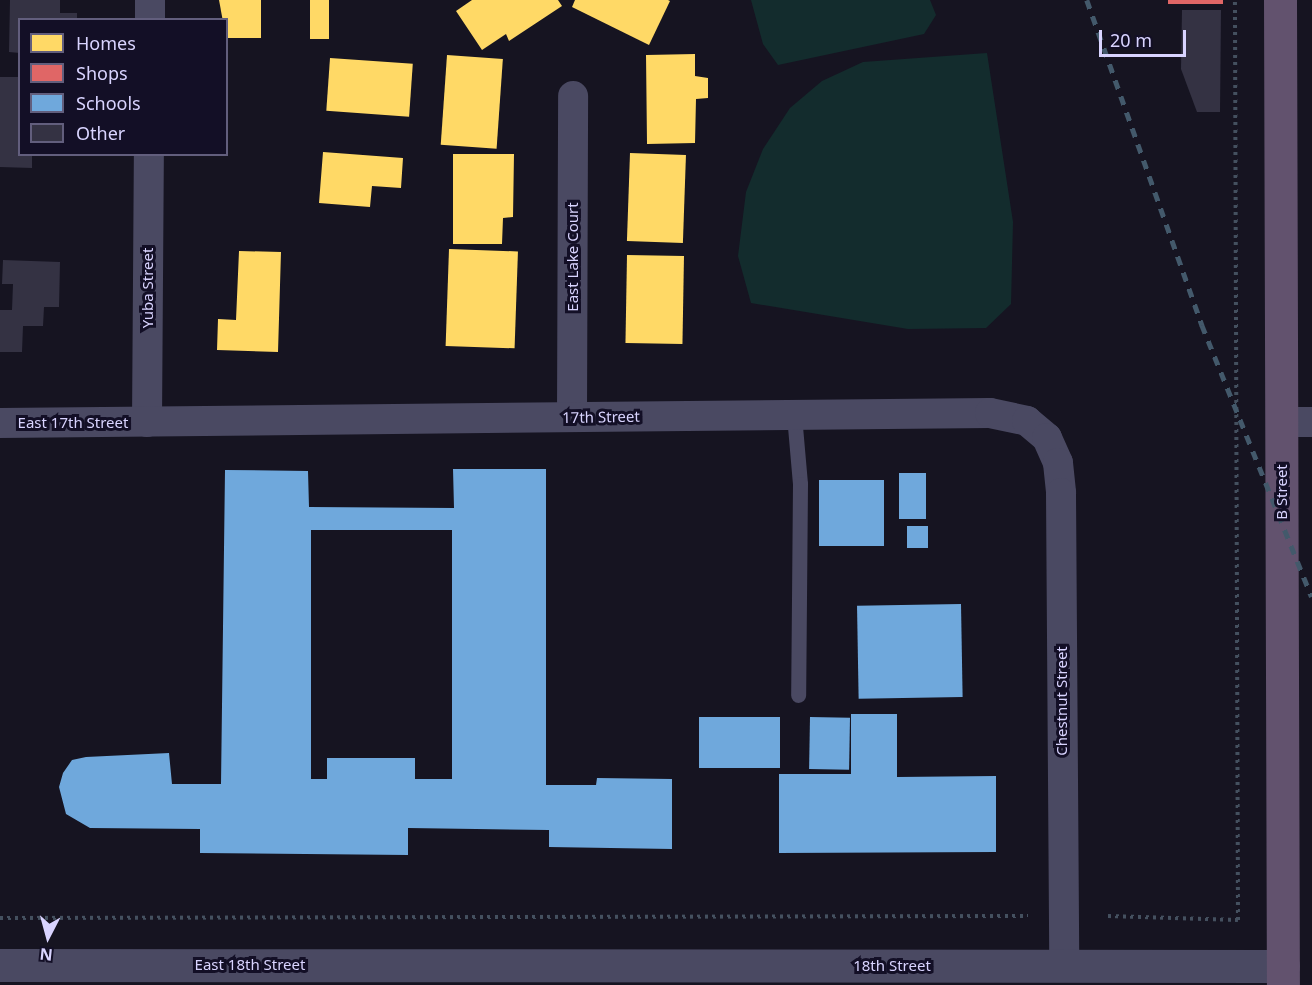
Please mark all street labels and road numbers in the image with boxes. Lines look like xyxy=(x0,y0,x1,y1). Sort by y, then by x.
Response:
street label: East Lake Court xyxy=(564,202,582,312)
street label: Yuba Street xyxy=(139,248,157,328)
street label: 17th Street xyxy=(562,407,640,427)
street label: East 17th Street xyxy=(18,414,128,432)
street label: B Street xyxy=(1273,464,1291,520)
street label: Chestnut Street xyxy=(1053,646,1071,756)
street label: East 18th Street xyxy=(195,956,305,974)
street label: 18th Street xyxy=(853,957,931,975)

